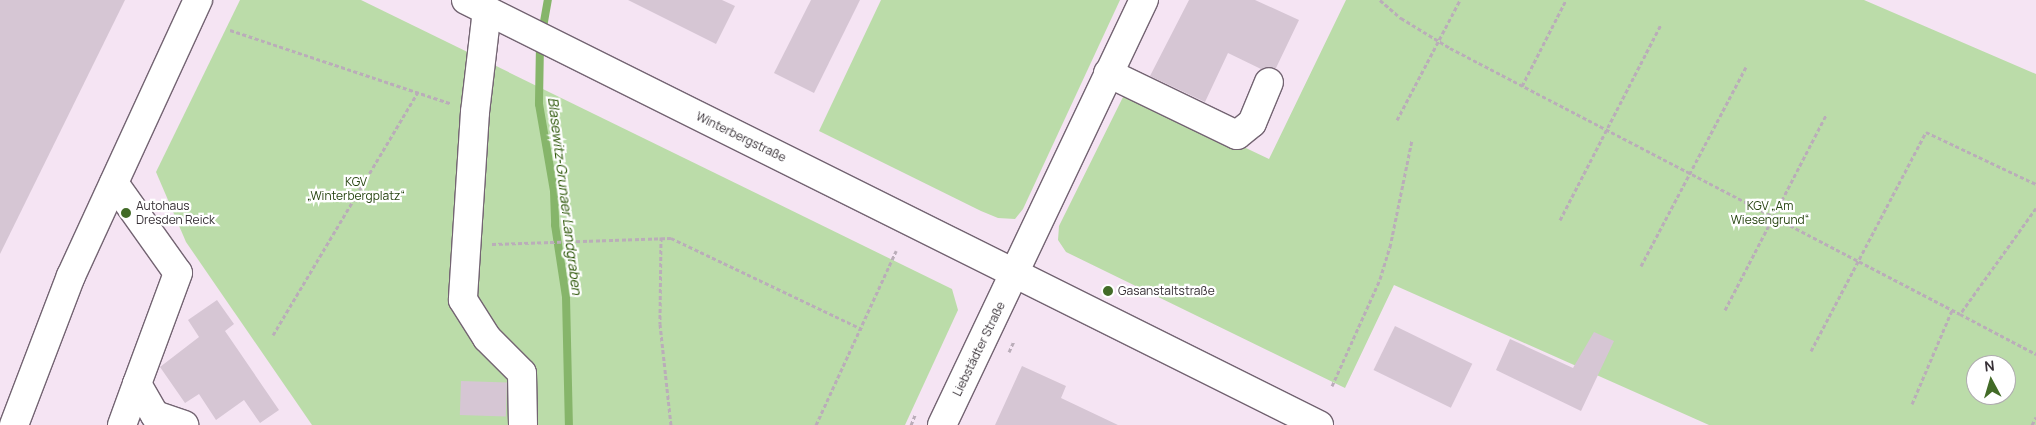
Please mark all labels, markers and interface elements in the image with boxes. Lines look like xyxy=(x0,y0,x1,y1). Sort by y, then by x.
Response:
water label: Blasewitz‐Grunaer Landgraben xyxy=(545,96,585,296)
street label: Winterbergstraße xyxy=(694,109,788,165)
park label: KGV „Winterbergplatz“ xyxy=(307,175,405,203)
place label: Autohaus Dresden Reick xyxy=(136,199,215,227)
park label: KGV „Am Wiesengrund“ xyxy=(1731,199,1809,227)
marker: Autohaus Dresden Reick xyxy=(120,207,132,219)
place label: Gasanstaltstraße xyxy=(1118,284,1215,298)
marker: Gasanstaltstraße xyxy=(1102,285,1114,297)
street label: Liebstädter Straße xyxy=(950,299,1008,399)
north arrow xyxy=(1966,355,2016,405)
text: N xyxy=(1983,356,1995,376)

